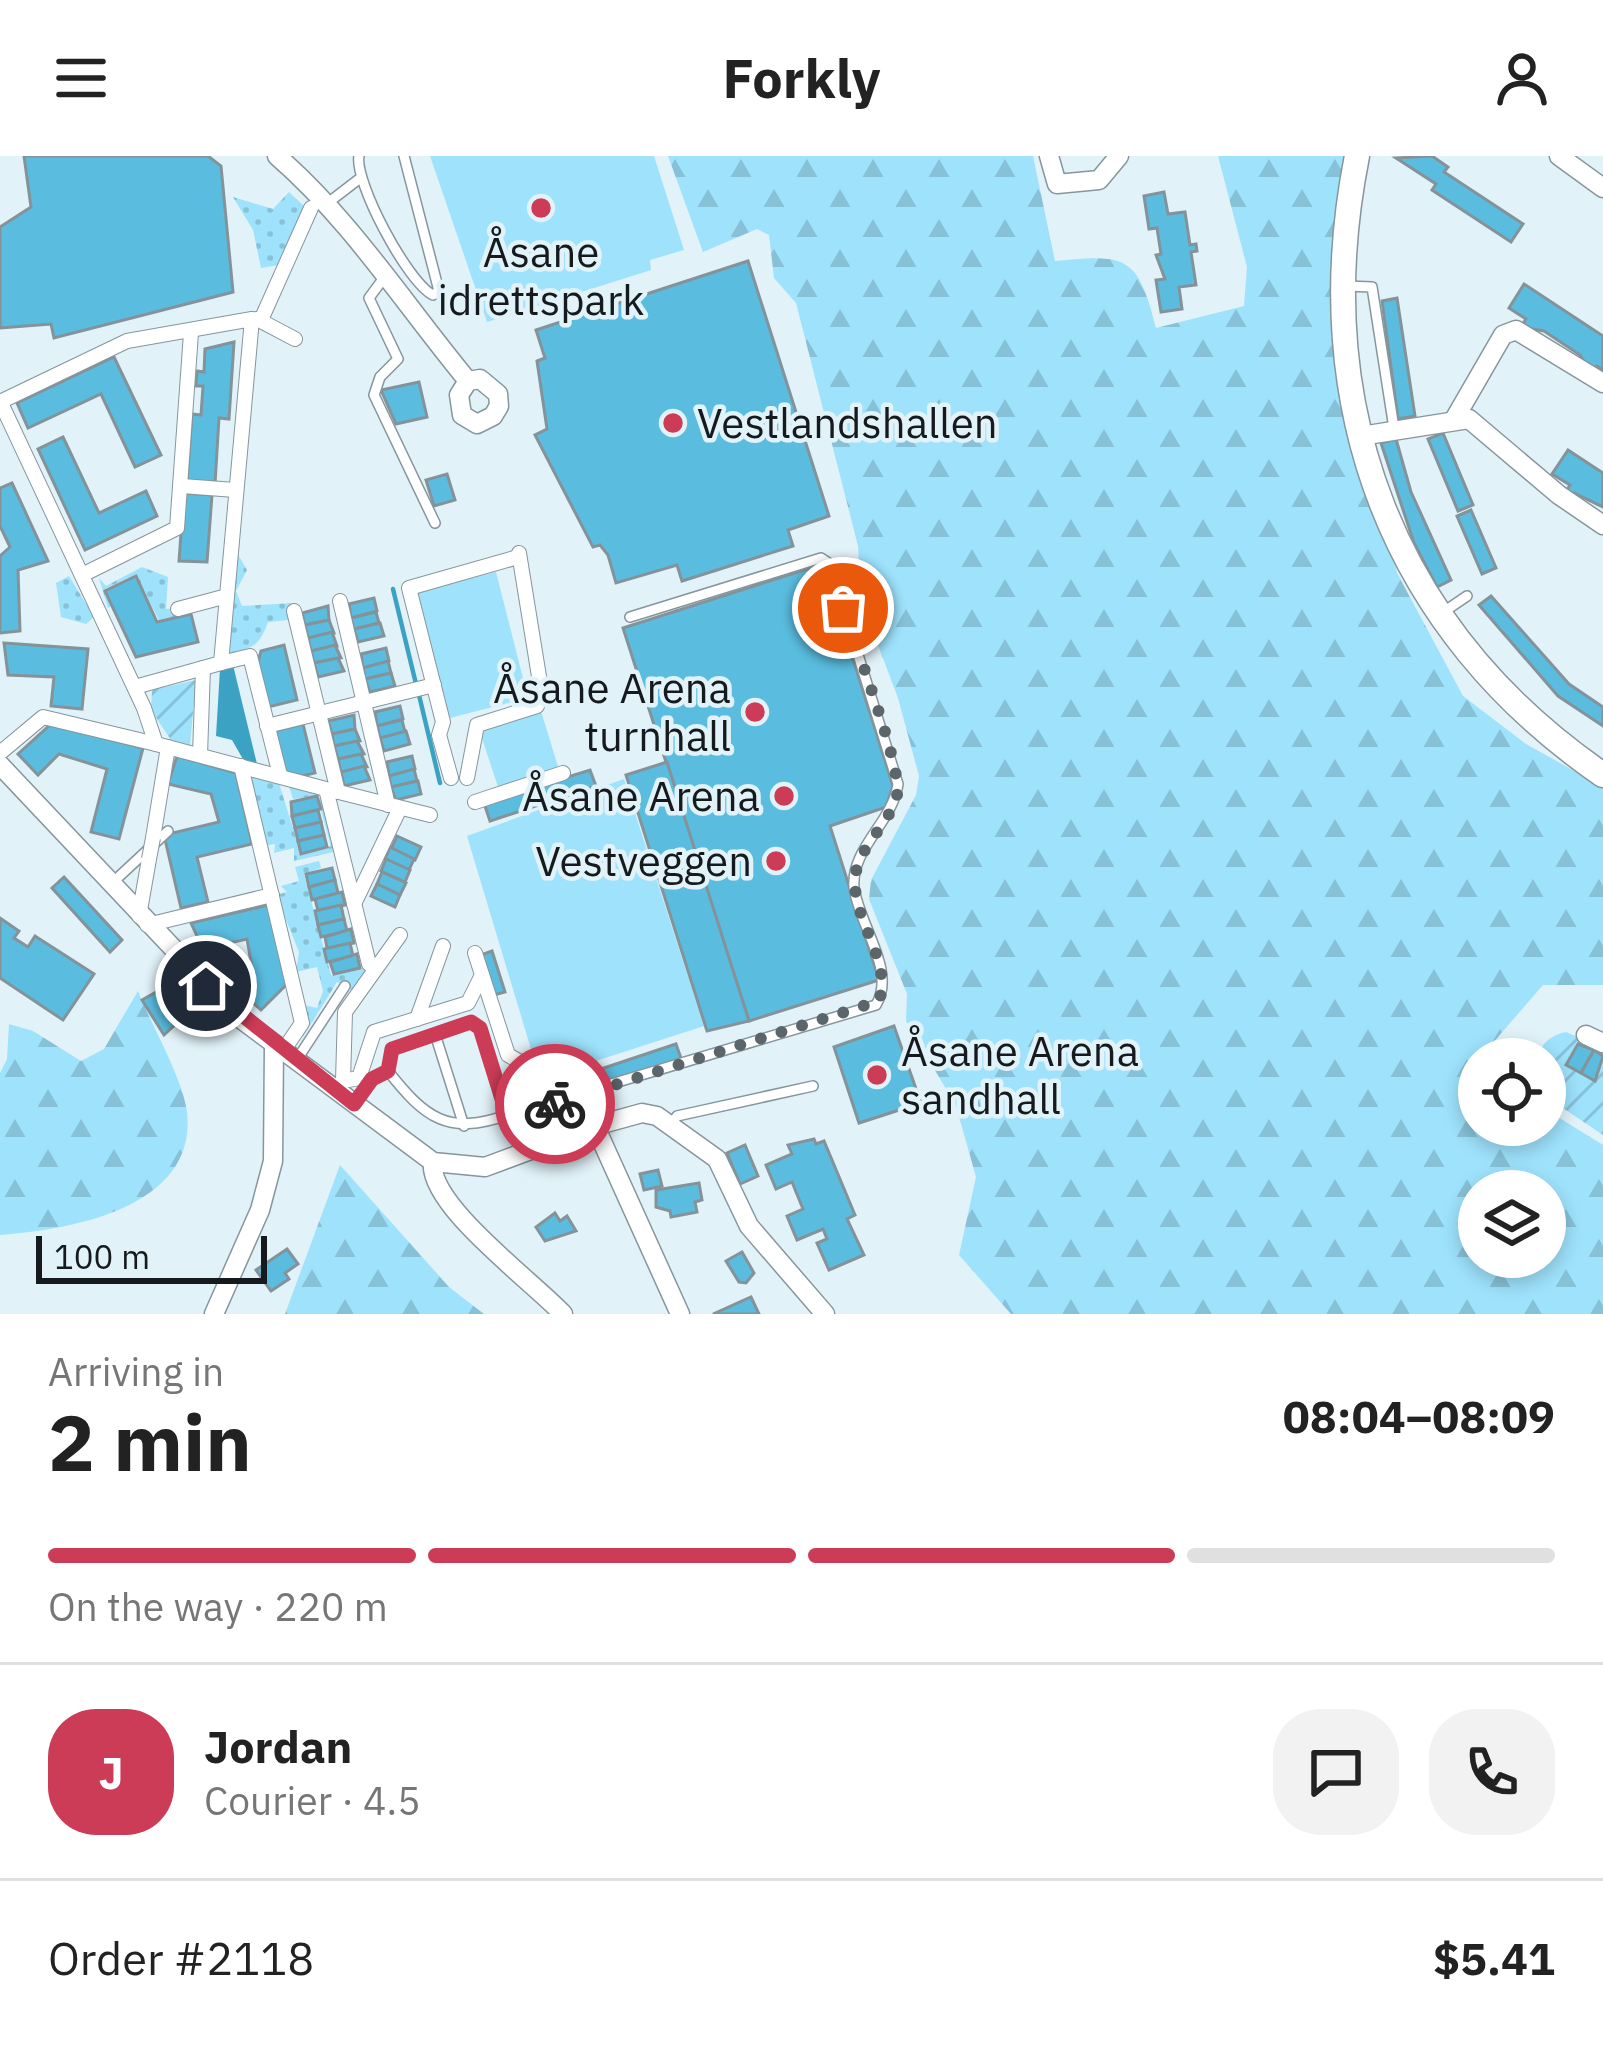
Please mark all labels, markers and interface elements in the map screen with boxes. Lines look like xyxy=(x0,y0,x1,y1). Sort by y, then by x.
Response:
text: Forkly xyxy=(722,43,881,113)
icon: menu xyxy=(48,45,114,111)
icon: person xyxy=(1489,45,1555,111)
marker: Åsane idrettspark xyxy=(528,195,554,221)
place label: Åsane idrettspark xyxy=(437,224,645,327)
place label: Vestlandshallen xyxy=(697,395,998,450)
marker: Vestlandshallen xyxy=(660,410,686,436)
pin xyxy=(792,557,894,659)
icon: bag xyxy=(810,575,876,641)
place label: Åsane Arena turnhall xyxy=(493,660,731,763)
marker: Åsane Arena turnhall xyxy=(742,699,768,725)
place label: Åsane Arena xyxy=(522,768,760,823)
marker: Åsane Arena xyxy=(771,783,797,809)
place label: Vestveggen xyxy=(535,833,752,888)
marker: Vestveggen xyxy=(763,848,789,874)
pin xyxy=(155,935,257,1037)
icon: home xyxy=(173,953,239,1019)
place label: Åsane Arena sandhall xyxy=(901,1023,1139,1126)
map controls xyxy=(1458,1038,1566,1278)
button: locate xyxy=(1458,1038,1566,1146)
courier xyxy=(495,1044,615,1164)
marker: Åsane Arena sandhall xyxy=(864,1062,890,1088)
icon: bike xyxy=(522,1071,588,1137)
button: layers xyxy=(1458,1170,1566,1278)
scale bar xyxy=(36,1230,267,1283)
text: 100 m xyxy=(54,1235,150,1278)
text: Arriving in xyxy=(48,1346,224,1397)
text: 08:04–08:09 xyxy=(1283,1387,1555,1445)
text: 2 min xyxy=(48,1391,252,1492)
text: On the way · 220 m xyxy=(48,1581,388,1632)
button: chat xyxy=(1273,1709,1399,1835)
button: phone xyxy=(1429,1709,1555,1835)
text: Jordan xyxy=(204,1717,352,1775)
text: J xyxy=(98,1743,124,1801)
text: Courier · 4.5 xyxy=(204,1775,421,1826)
text: Order #2118 xyxy=(48,1929,314,1987)
text: $5.41 xyxy=(1433,1929,1555,1987)

